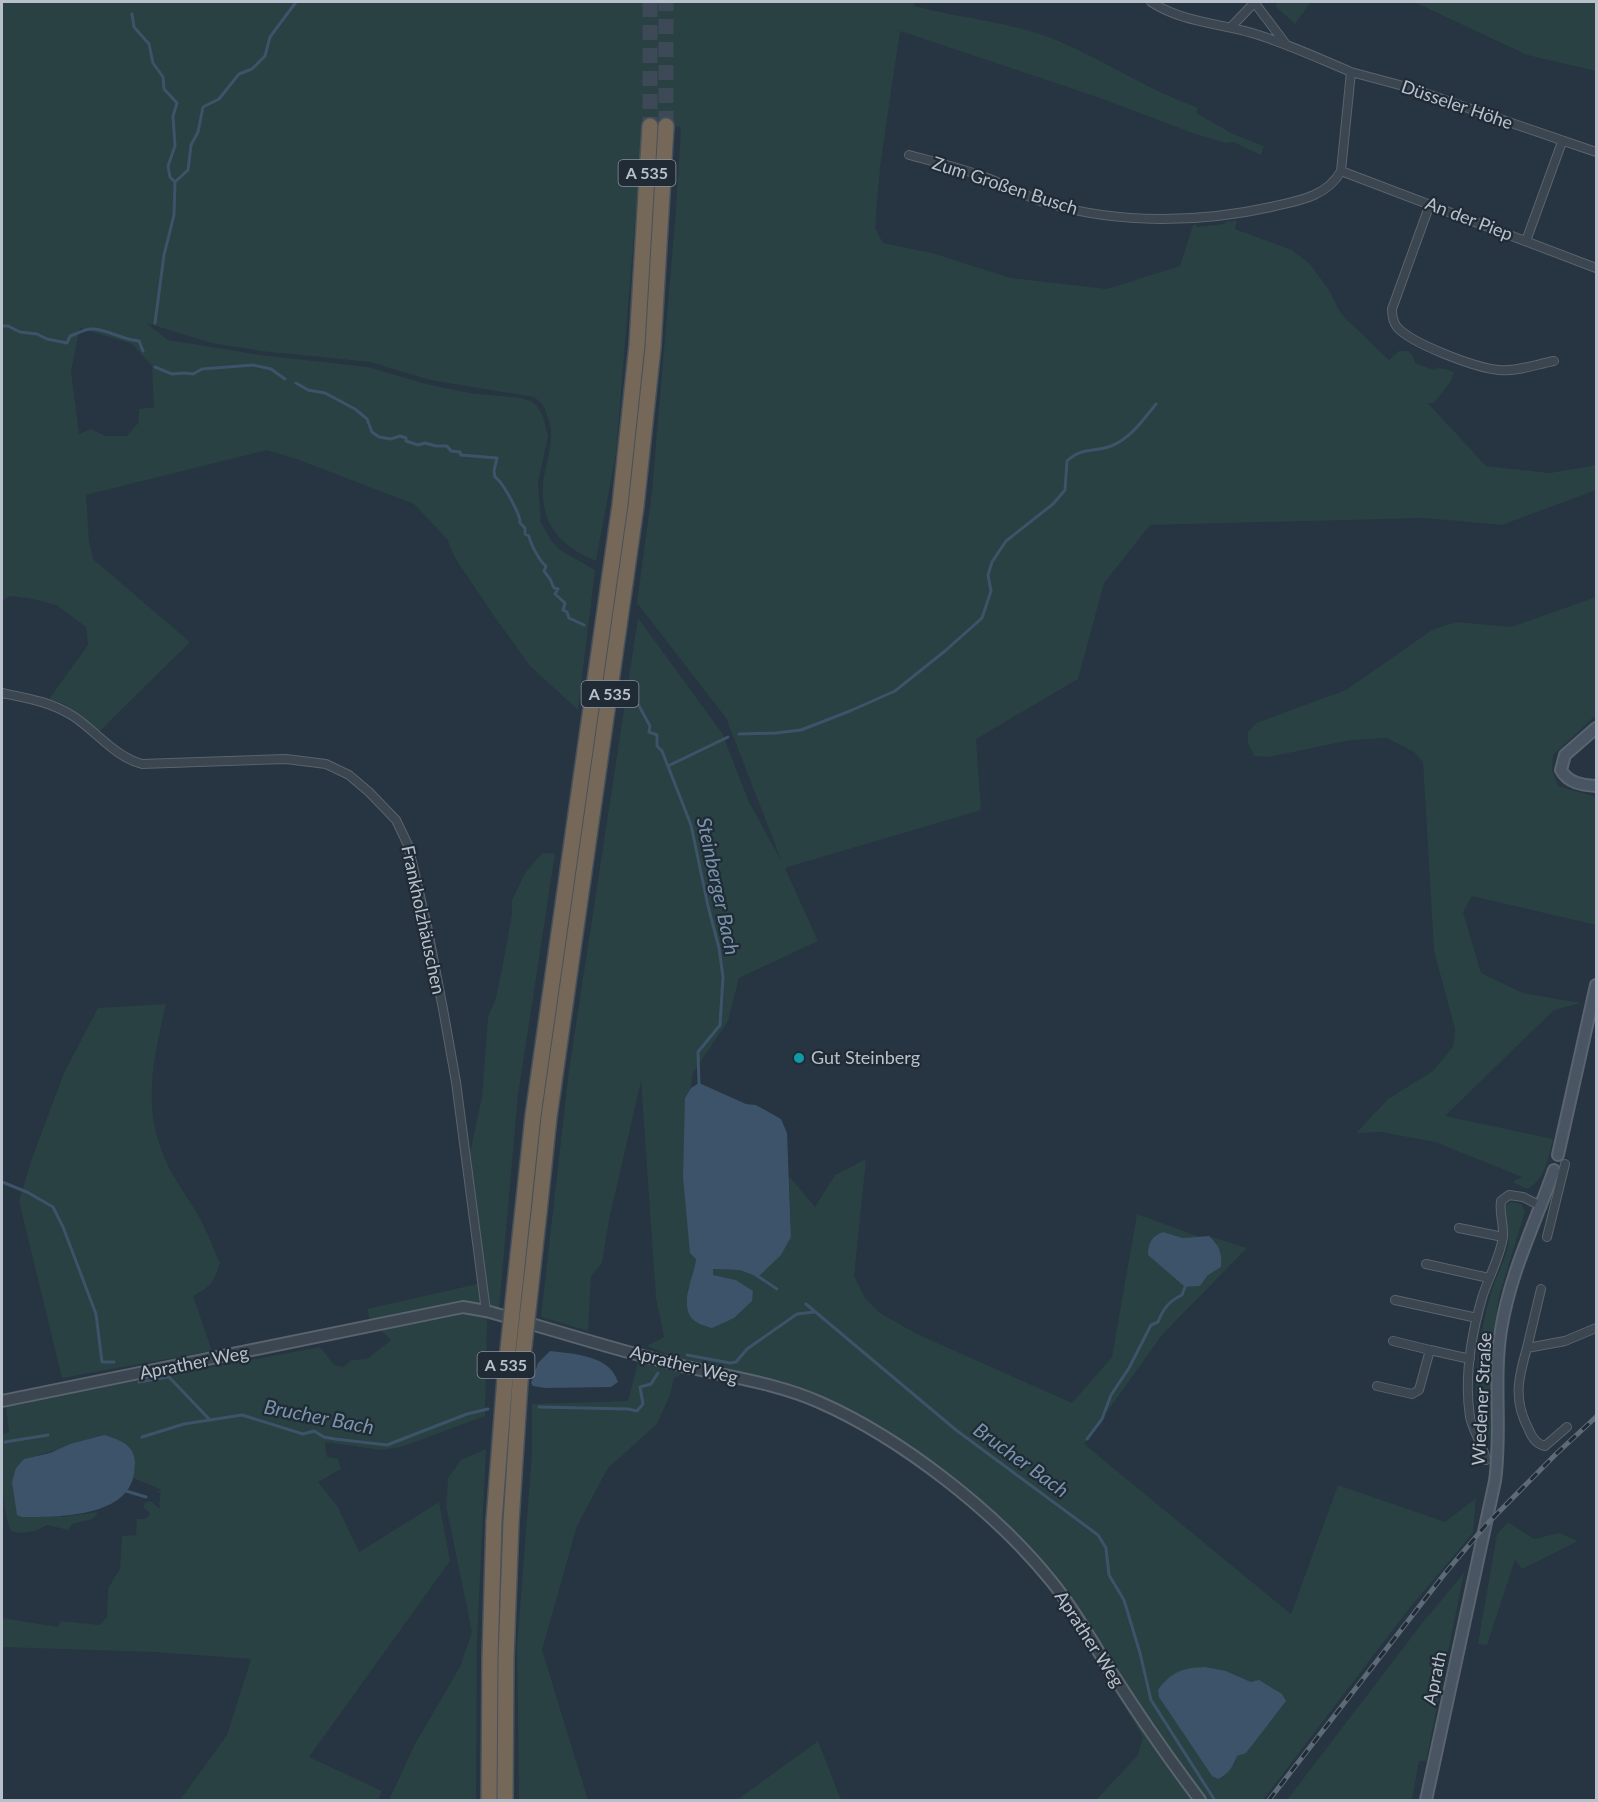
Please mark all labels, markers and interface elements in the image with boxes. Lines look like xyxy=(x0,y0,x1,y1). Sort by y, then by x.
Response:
street label: Düsseler Höhe xyxy=(1399,75,1516,133)
street label: Zum Großen Busch xyxy=(930,151,1081,219)
road number: A 535 xyxy=(618,160,676,186)
street label: An der Piep xyxy=(1423,191,1516,245)
road number: A 535 xyxy=(582,681,638,707)
water label: Steinberger Bach xyxy=(693,815,745,957)
street label: Frankholzhäuschen xyxy=(397,843,450,996)
place label: Gut Steinberg xyxy=(811,1046,920,1068)
marker: Gut Steinberg xyxy=(792,1051,806,1065)
street label: Wiedener Straße xyxy=(1467,1332,1495,1466)
street label: Aprather Weg xyxy=(628,1340,741,1388)
street label: Aprather Weg xyxy=(137,1341,250,1383)
road number: A 535 xyxy=(478,1352,534,1378)
water label: Brucher Bach xyxy=(262,1394,376,1438)
water label: Brucher Bach xyxy=(969,1417,1074,1502)
street label: Aprather Weg xyxy=(1051,1586,1129,1691)
street label: Aprath xyxy=(1418,1649,1450,1706)

